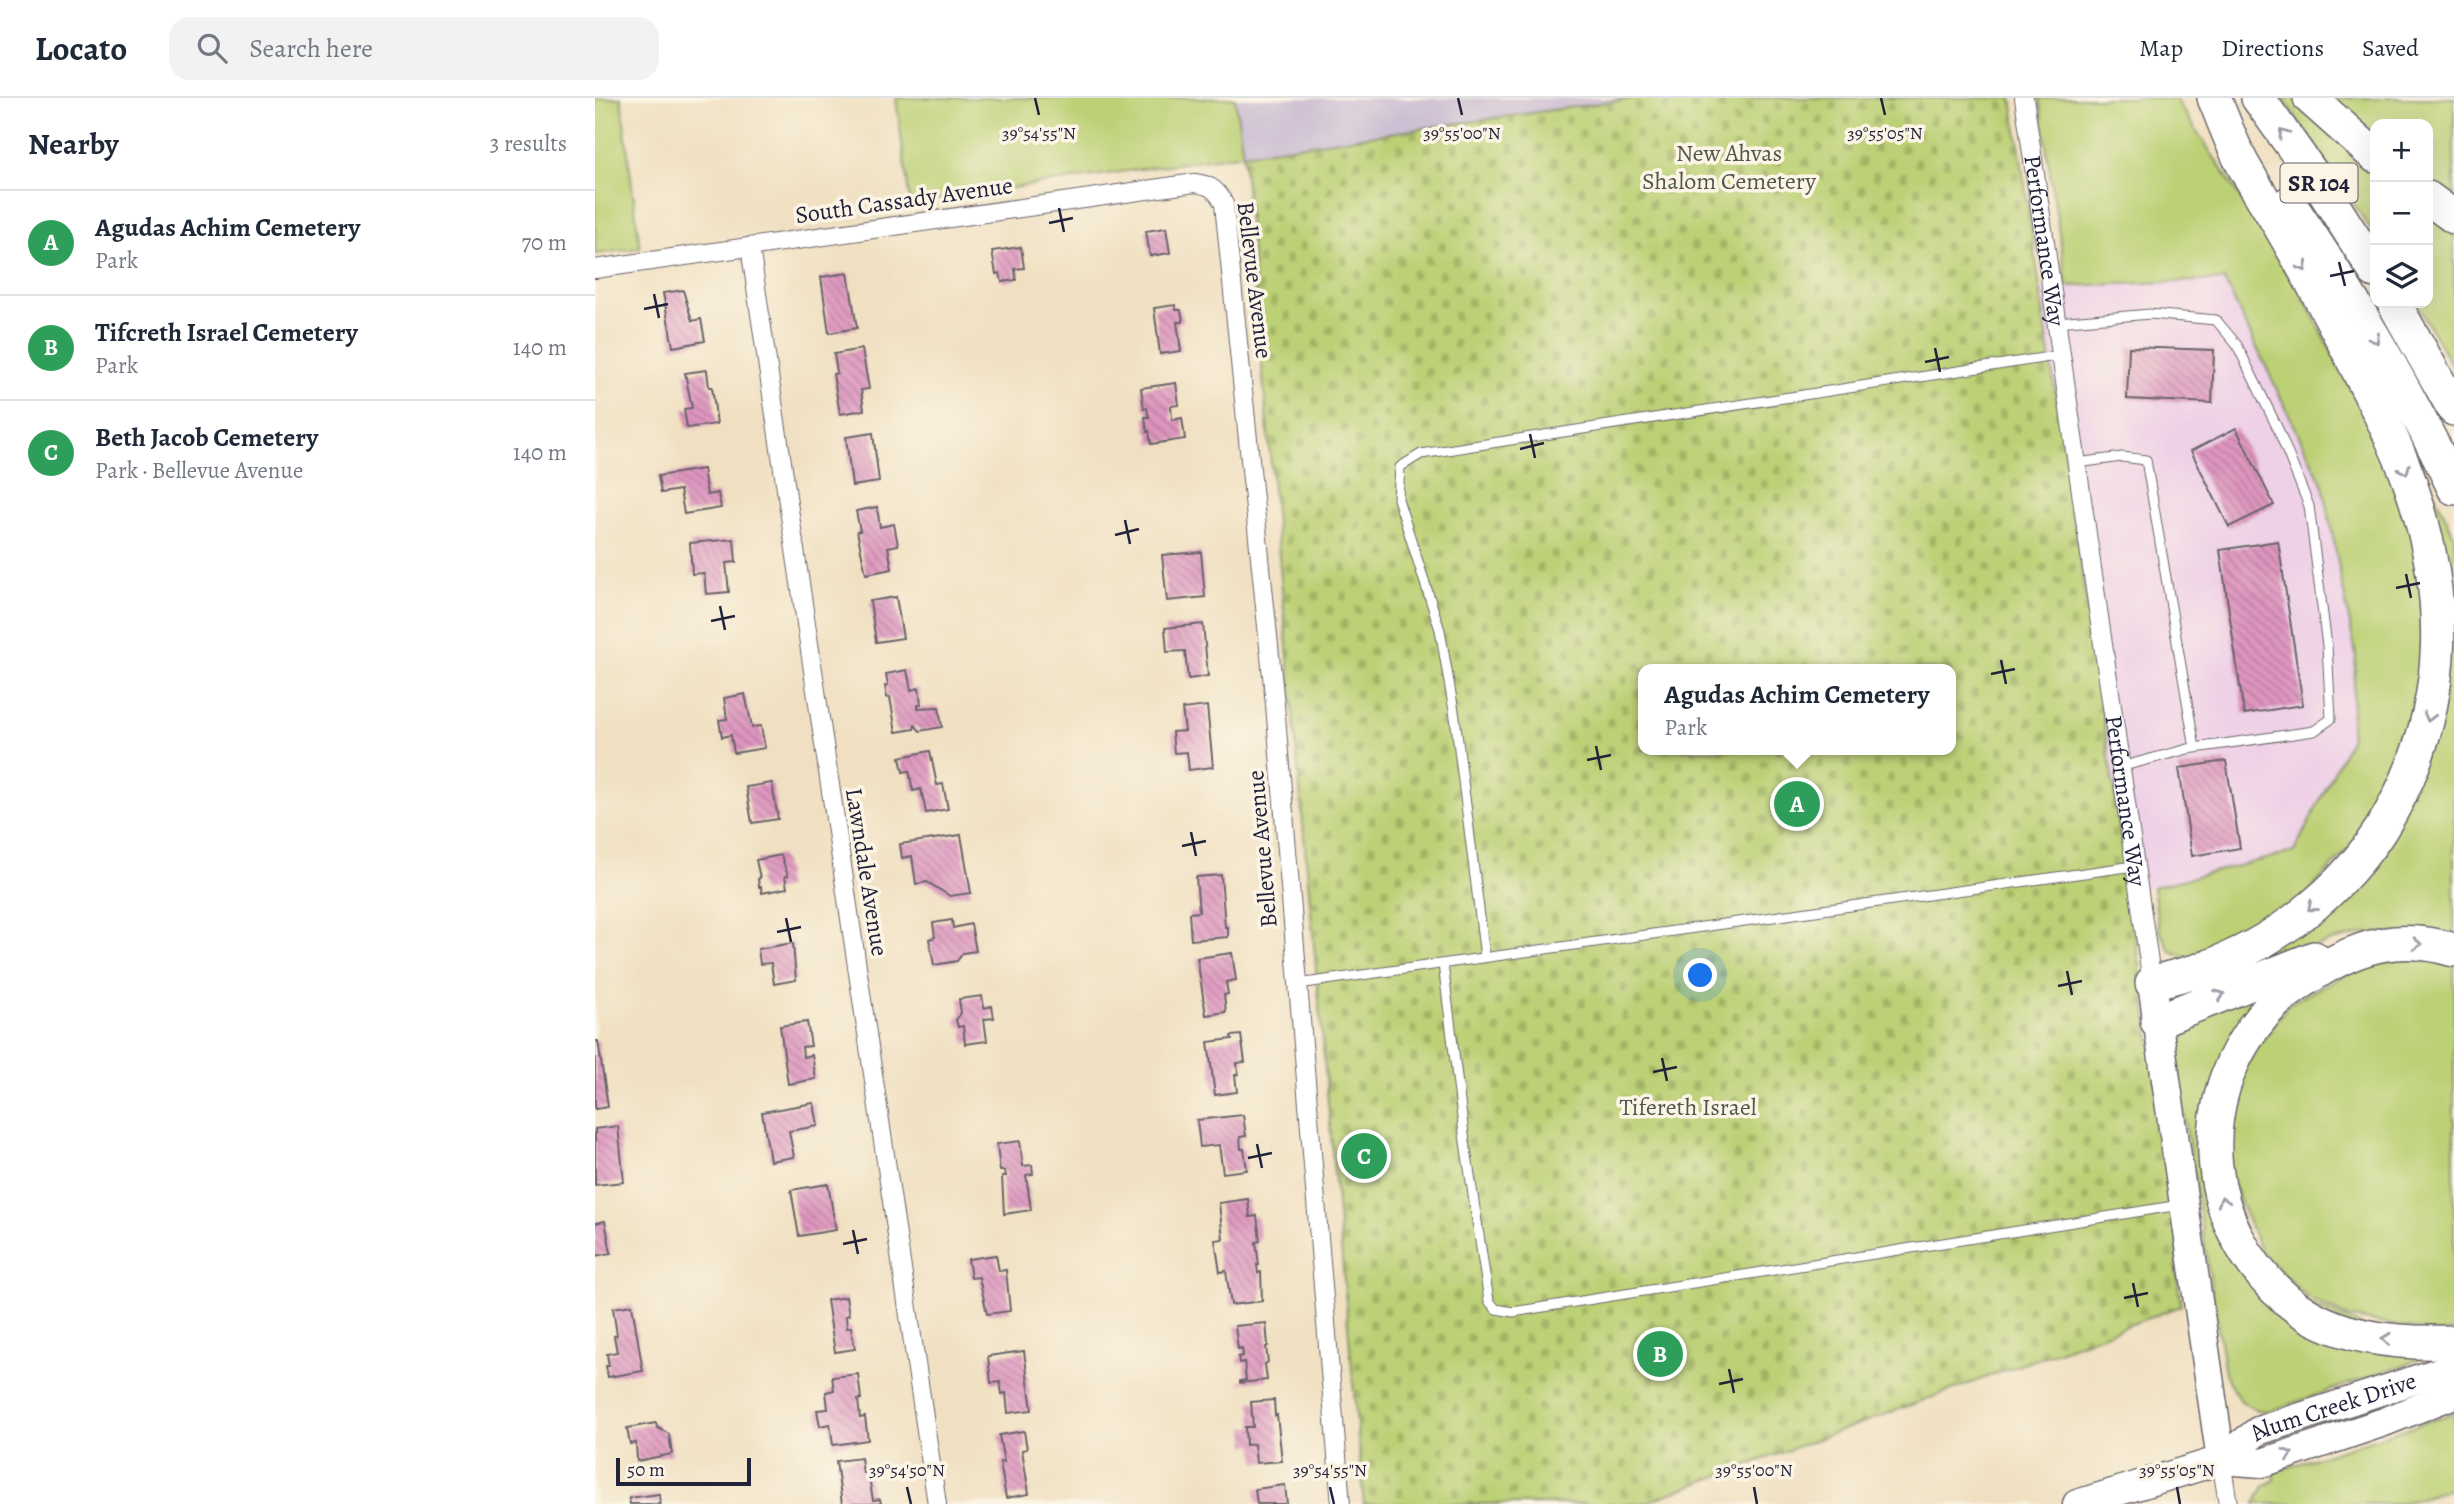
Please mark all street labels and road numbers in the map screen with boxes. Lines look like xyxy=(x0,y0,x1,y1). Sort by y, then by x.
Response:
street label: Performance Way xyxy=(2016,153,2073,328)
road number: SR 104 xyxy=(2281,164,2357,202)
street label: South Cassady Avenue xyxy=(793,169,1015,231)
street label: Bellevue Avenue xyxy=(1229,200,1281,360)
street label: Performance Way xyxy=(2097,713,2154,889)
street label: Bellevue Avenue xyxy=(1239,769,1285,929)
street label: Lawndale Avenue xyxy=(838,786,896,958)
street label: Alum Creek Drive xyxy=(2242,1364,2420,1449)

